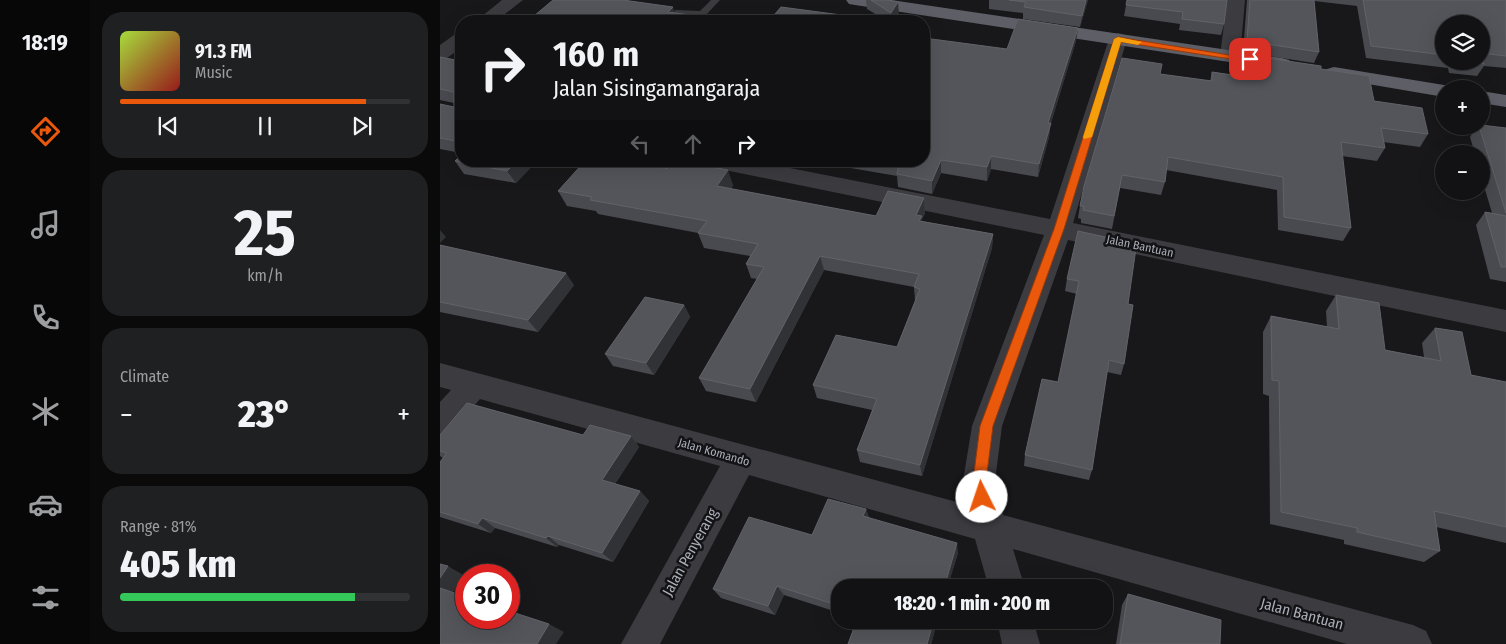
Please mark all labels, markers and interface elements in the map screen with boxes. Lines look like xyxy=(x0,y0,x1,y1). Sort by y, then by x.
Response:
map controls xyxy=(1435,15,1490,200)
button: layers xyxy=(1435,15,1490,70)
text: 18:19 xyxy=(22,29,68,56)
text: 160 m xyxy=(553,33,639,75)
icon: right xyxy=(470,35,535,100)
pin xyxy=(1229,38,1271,80)
text: 91.3 FM xyxy=(195,40,252,63)
icon: arrive xyxy=(1236,45,1264,73)
text: Music xyxy=(195,63,232,82)
text: Jalan Sisingamangaraja xyxy=(553,75,760,102)
button: + xyxy=(1435,80,1490,135)
icon: previous xyxy=(154,112,182,140)
icon: pause xyxy=(251,112,279,140)
icon: next xyxy=(348,112,376,140)
icon: directions xyxy=(28,114,63,149)
icon: left xyxy=(626,130,654,158)
icon: ahead xyxy=(679,130,707,158)
icon: right xyxy=(732,130,760,158)
button: − xyxy=(1435,145,1490,200)
text: 25 xyxy=(234,194,296,272)
icon: music xyxy=(28,207,63,242)
street label: Jalan Bantuan xyxy=(1105,232,1175,260)
text: km/h xyxy=(247,266,283,285)
icon: phone xyxy=(28,300,63,335)
text: Climate xyxy=(120,367,169,386)
text: 23° xyxy=(238,391,292,437)
icon: climate xyxy=(28,394,63,429)
text: − xyxy=(120,398,133,431)
text: + xyxy=(397,398,410,431)
street label: Jalan Komando xyxy=(677,435,751,469)
position arrow xyxy=(955,470,1007,522)
icon: car xyxy=(28,487,63,522)
street label: Jalan Penyerang xyxy=(658,505,722,599)
text: Range · 81% xyxy=(120,517,197,536)
text: 405 km xyxy=(120,541,236,587)
speed limit sign: 30 xyxy=(455,564,520,629)
icon: filters xyxy=(28,580,63,615)
text: 18:20 · 1 min · 200 m xyxy=(894,592,1050,615)
street label: Jalan Bantuan xyxy=(1258,594,1346,634)

